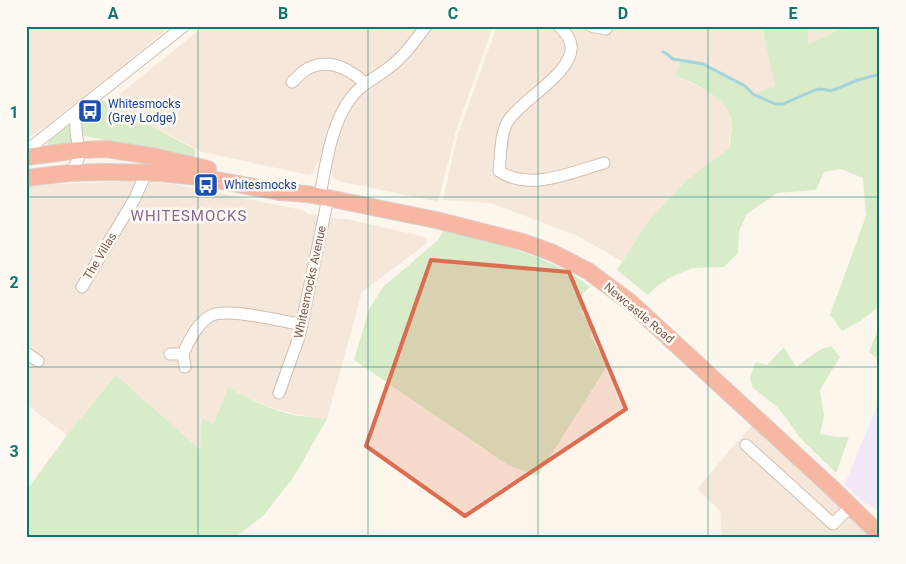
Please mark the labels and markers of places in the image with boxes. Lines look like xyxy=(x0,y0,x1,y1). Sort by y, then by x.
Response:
place label: Whitesmocks (Grey Lodge) xyxy=(108,97,181,125)
bus stop icon: Whitesmocks (Grey Lodge) xyxy=(77,98,103,124)
bus stop icon: Whitesmocks xyxy=(193,172,219,198)
place label: Whitesmocks xyxy=(224,178,297,192)

